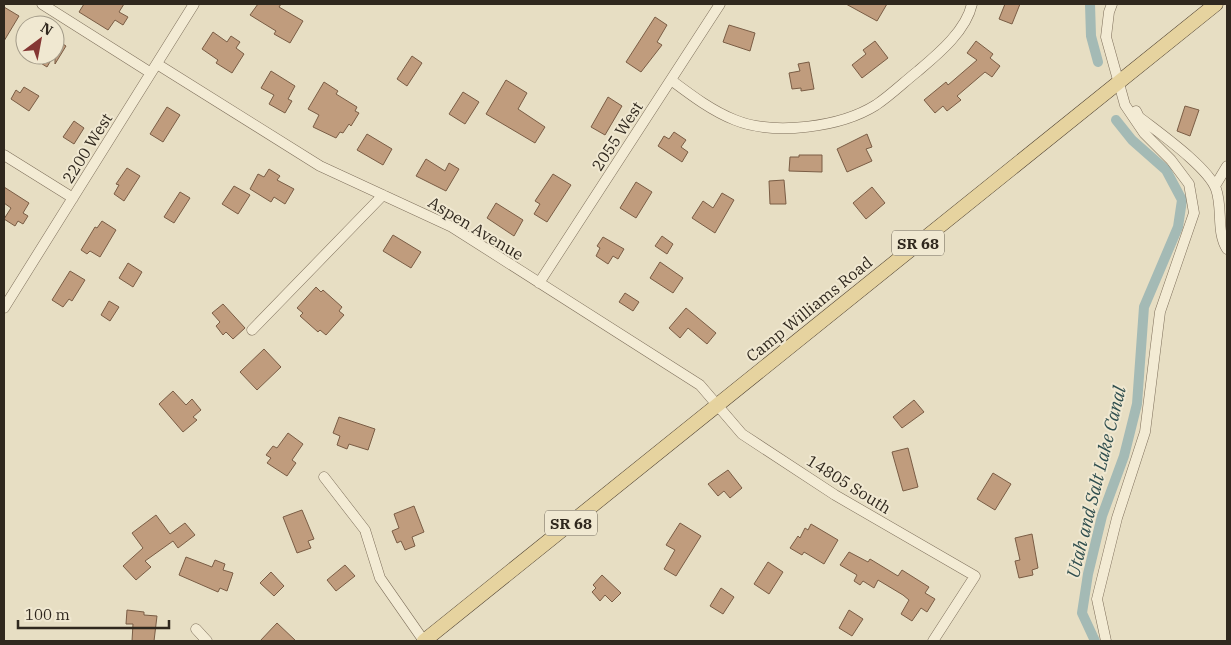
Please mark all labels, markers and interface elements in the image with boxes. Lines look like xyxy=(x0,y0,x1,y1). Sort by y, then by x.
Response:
north arrow xyxy=(15,15,65,65)
text: N xyxy=(37,18,56,40)
street label: 2055 West xyxy=(587,97,647,174)
street label: 2200 West xyxy=(58,109,117,187)
street label: Aspen Avenue xyxy=(425,192,527,264)
road number: SR 68 xyxy=(892,230,944,256)
street label: Camp Williams Road xyxy=(742,252,876,366)
water label: Utah and Salt Lake Canal xyxy=(1061,383,1131,580)
street label: 14805 South xyxy=(803,450,895,518)
road number: SR 68 xyxy=(545,510,597,536)
scale bar xyxy=(18,598,169,630)
text: 100 m xyxy=(25,605,70,624)

